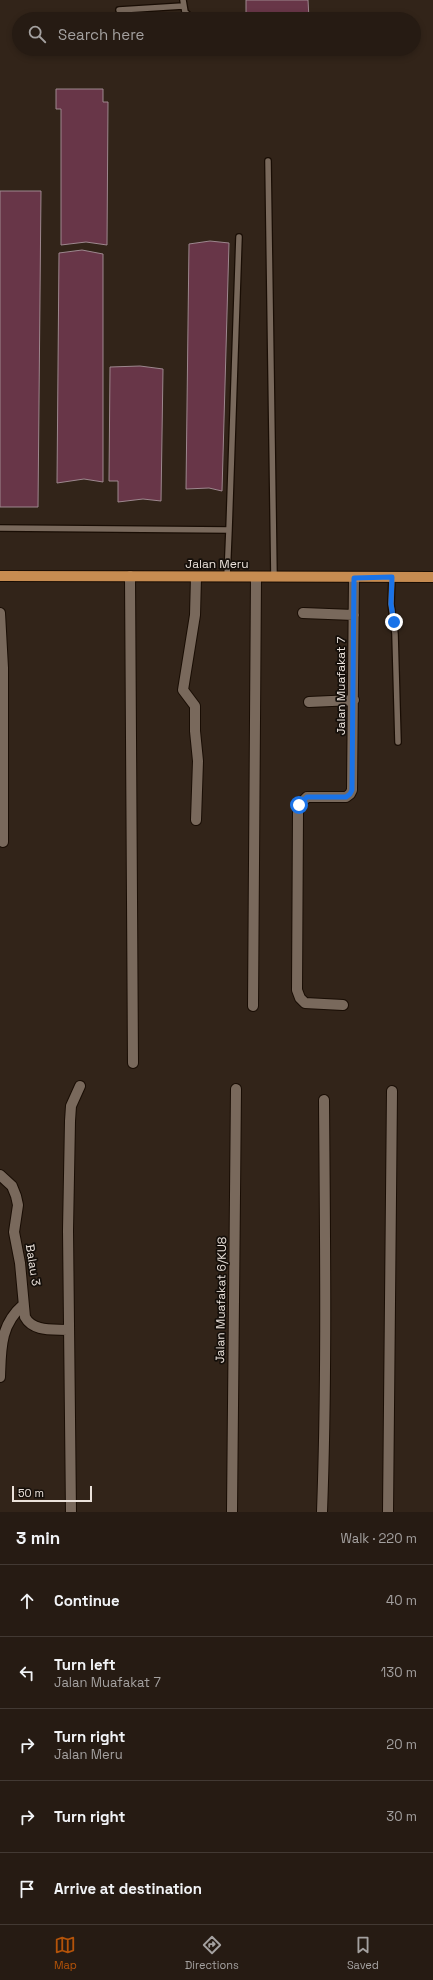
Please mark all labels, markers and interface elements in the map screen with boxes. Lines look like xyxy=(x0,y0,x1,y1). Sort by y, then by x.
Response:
search box xyxy=(12,12,421,56)
icon: search xyxy=(26,23,48,45)
text: Search here xyxy=(58,25,144,44)
street label: Jalan Meru xyxy=(185,556,249,572)
route end xyxy=(385,613,403,631)
street label: Jalan Muafakat 7 xyxy=(333,637,349,735)
route start xyxy=(290,796,308,814)
street label: Jalan Muafakat 6/KU8 xyxy=(212,1237,230,1363)
street label: Balau 3 xyxy=(22,1243,44,1287)
scale bar xyxy=(12,1484,92,1503)
text: 50 m xyxy=(18,1486,44,1500)
text: 3 min xyxy=(16,1527,60,1549)
text: Walk · 220 m xyxy=(340,1530,417,1547)
icon: ahead xyxy=(16,1590,38,1612)
text: Continue xyxy=(54,1591,120,1610)
text: 40 m xyxy=(386,1592,417,1609)
text: Turn left xyxy=(54,1655,116,1674)
icon: left xyxy=(16,1662,38,1684)
text: 130 m xyxy=(381,1664,417,1681)
text: Jalan Muafakat 7 xyxy=(54,1674,161,1691)
text: Turn right xyxy=(54,1727,125,1746)
icon: right xyxy=(16,1734,38,1756)
text: 20 m xyxy=(386,1736,417,1753)
text: Jalan Meru xyxy=(54,1746,123,1763)
icon: right xyxy=(16,1806,38,1828)
text: Turn right xyxy=(54,1807,125,1826)
text: 30 m xyxy=(386,1808,417,1825)
icon: arrive xyxy=(16,1878,38,1900)
text: Arrive at destination xyxy=(54,1879,202,1898)
tab: Map xyxy=(54,1934,77,1972)
tab: Directions xyxy=(185,1934,239,1972)
tab: Saved xyxy=(347,1934,379,1972)

